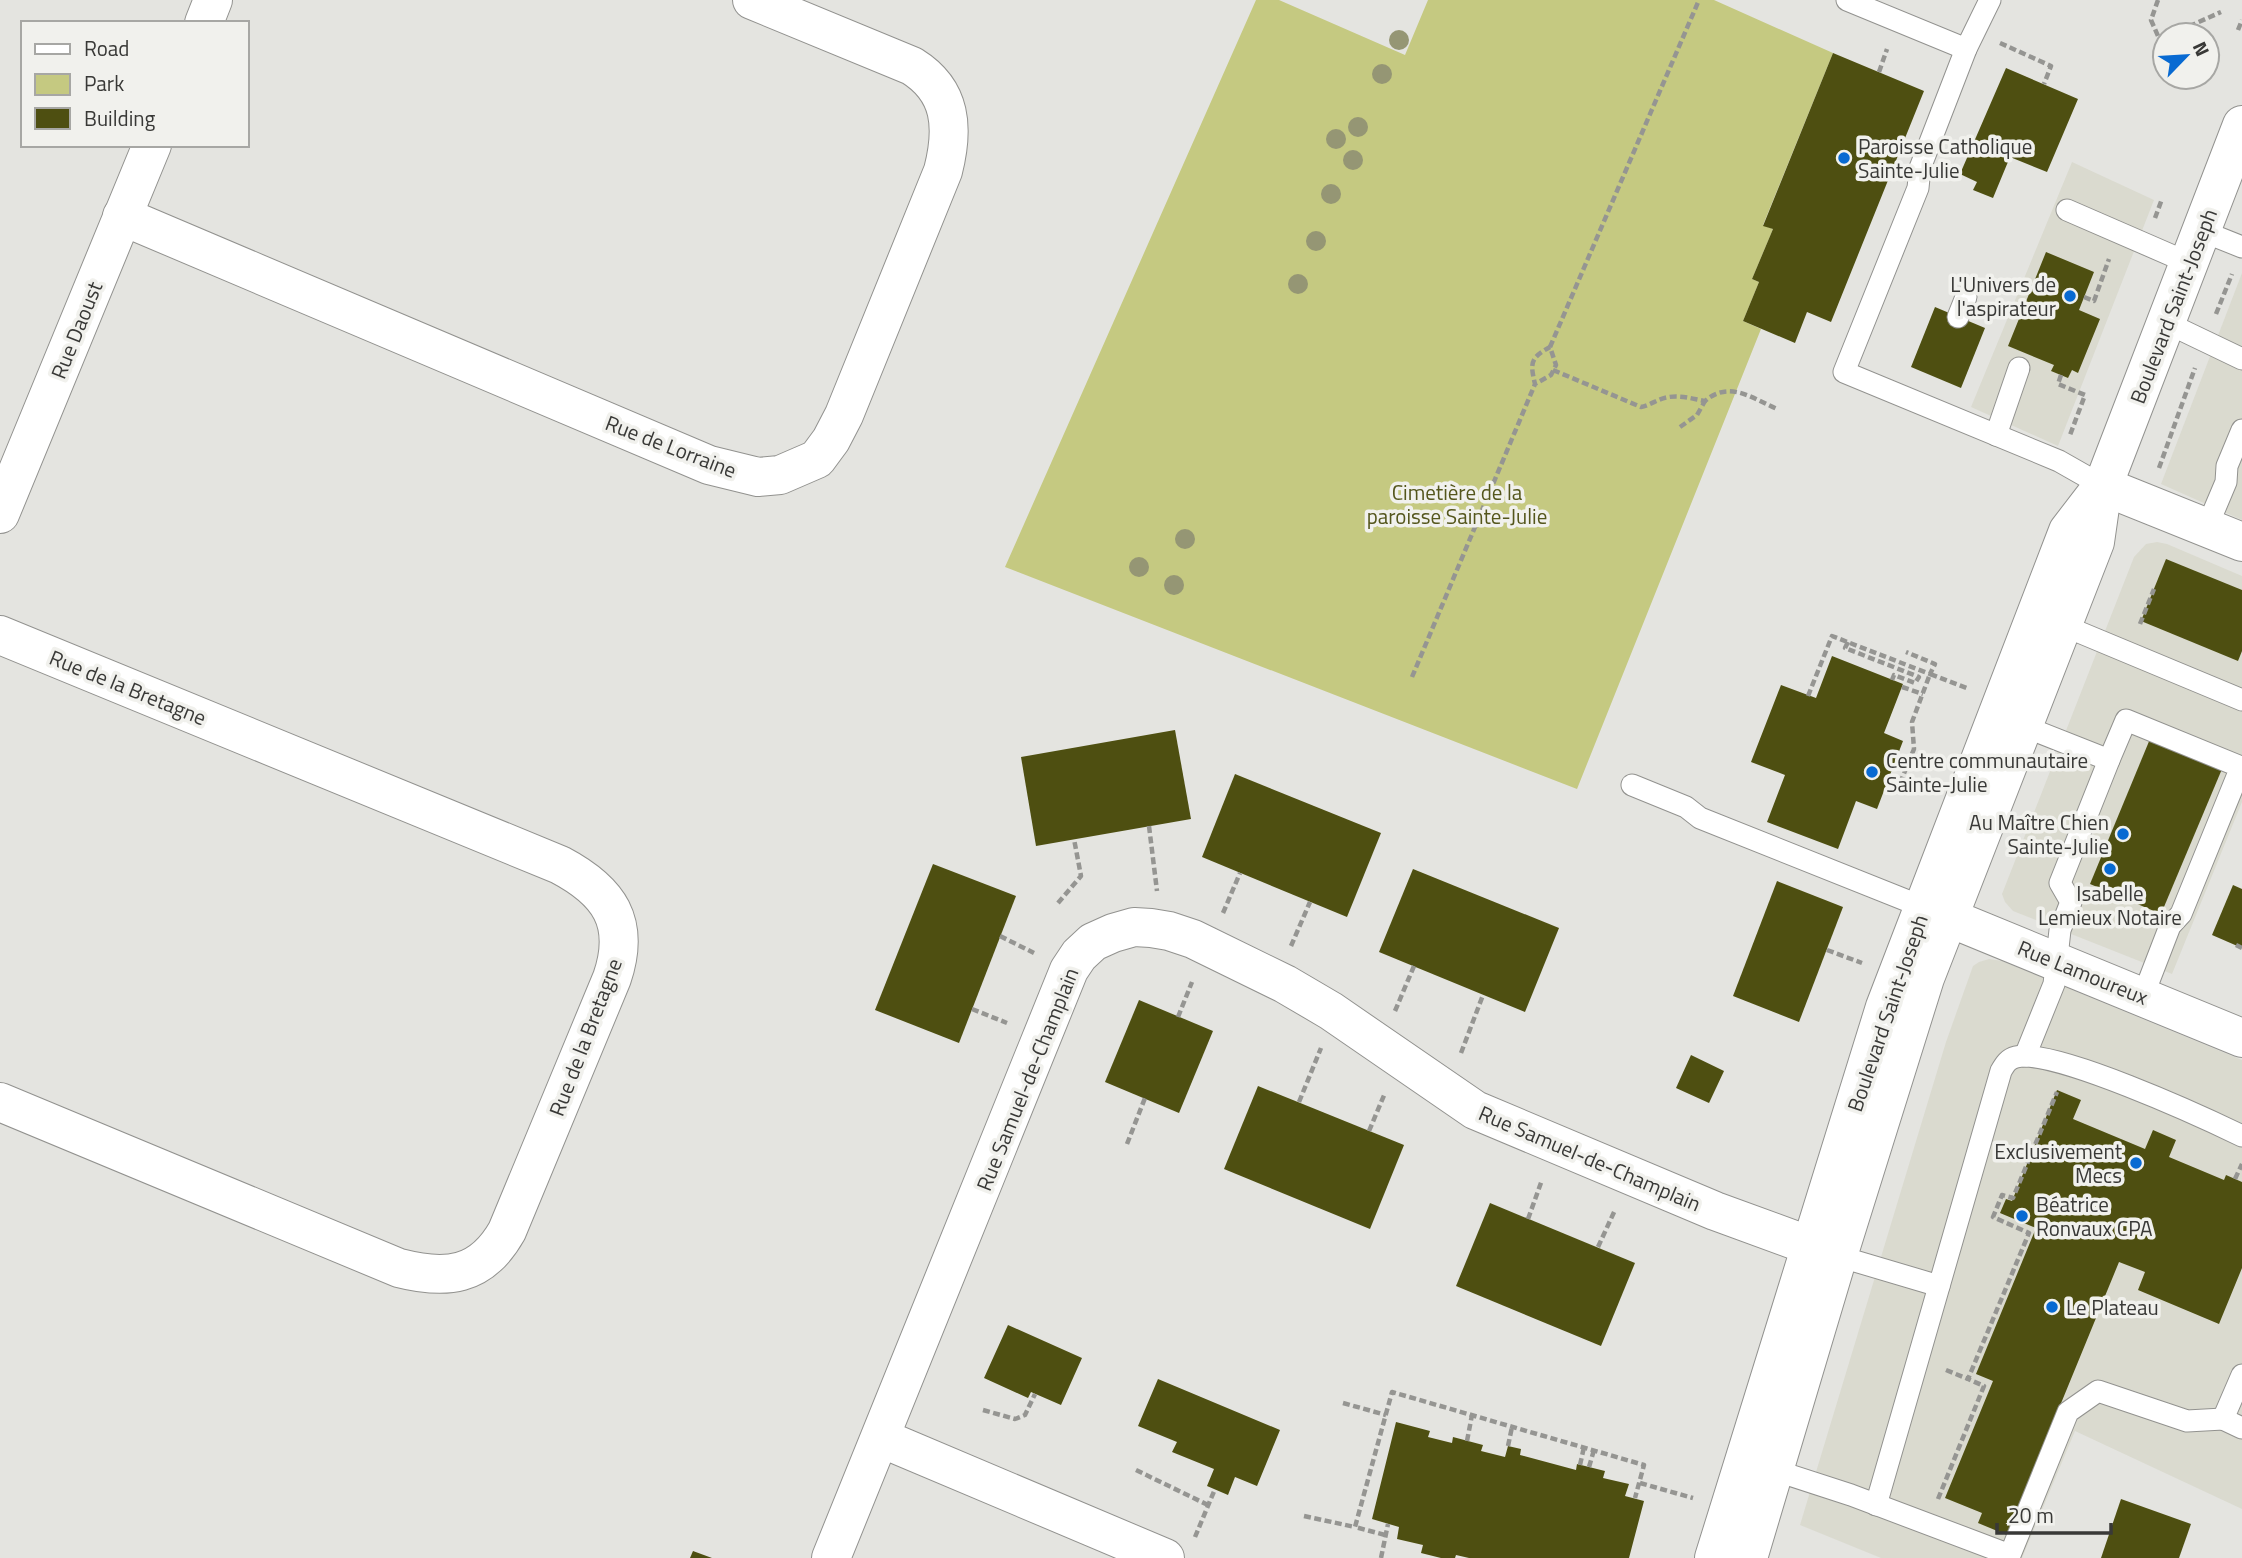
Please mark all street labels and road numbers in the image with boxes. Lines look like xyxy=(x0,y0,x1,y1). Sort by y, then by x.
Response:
street label: Boulevard Saint-Joseph xyxy=(2121,204,2225,408)
street label: Rue Daoust xyxy=(42,276,110,384)
street label: Rue de Lorraine xyxy=(601,406,741,486)
street label: Rue de la Bretagne xyxy=(45,641,211,733)
street label: Boulevard Saint-Joseph xyxy=(1838,910,1936,1116)
street label: Rue Lamoureux xyxy=(2013,931,2153,1013)
street label: Rue de la Bretagne xyxy=(540,953,630,1121)
street label: Rue Samuel-de-Champlain xyxy=(967,962,1087,1196)
street label: Rue Samuel-de-Champlain xyxy=(1474,1097,1706,1219)

